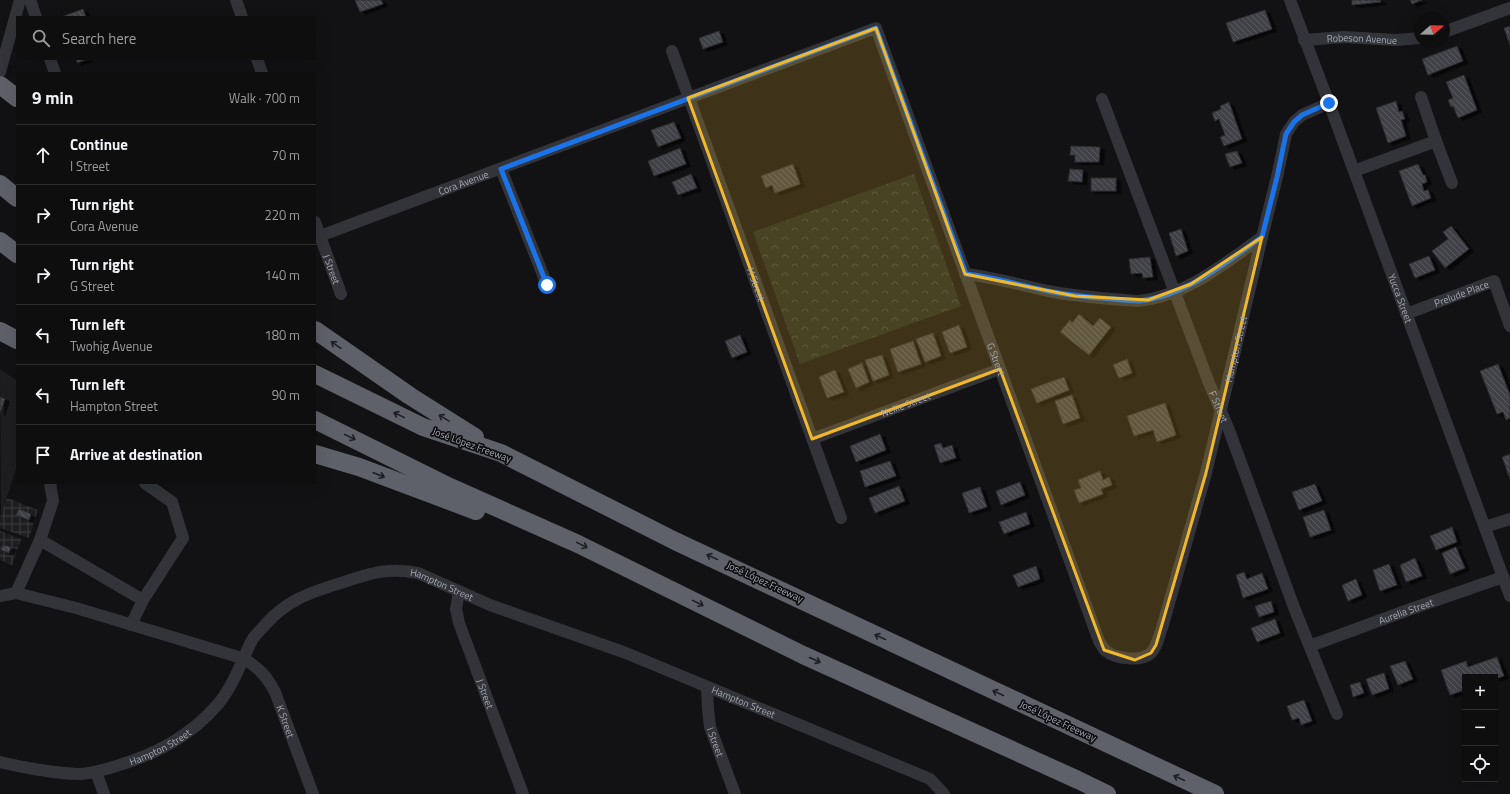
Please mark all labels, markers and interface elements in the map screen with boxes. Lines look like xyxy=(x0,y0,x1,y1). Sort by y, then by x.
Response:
north arrow xyxy=(1414,12,1450,48)
search box xyxy=(16,16,316,60)
icon: search xyxy=(30,27,52,49)
text: Search here xyxy=(62,27,136,50)
street label: Robeson Avenue xyxy=(1326,29,1397,48)
text: 9 min xyxy=(32,85,73,111)
text: Walk · 700 m xyxy=(229,88,300,108)
route end xyxy=(1320,94,1338,112)
text: Continue xyxy=(70,133,128,156)
icon: ahead xyxy=(32,144,54,166)
text: 70 m xyxy=(272,145,300,165)
text: I Street xyxy=(70,156,110,176)
street label: Cora Avenue xyxy=(436,166,491,199)
text: Turn right xyxy=(70,193,134,216)
icon: right xyxy=(32,204,54,226)
text: 220 m xyxy=(264,205,300,225)
text: Cora Avenue xyxy=(70,216,138,236)
street label: J Street xyxy=(320,252,344,287)
text: Turn right xyxy=(70,253,134,276)
icon: right xyxy=(32,264,54,286)
text: 140 m xyxy=(264,265,300,285)
street label: H Street xyxy=(743,265,770,304)
street label: Yucca Street xyxy=(1385,271,1417,326)
text: G Street xyxy=(70,276,114,296)
route start xyxy=(538,276,556,294)
street label: Prelude Place xyxy=(1432,276,1491,310)
text: Turn left xyxy=(70,313,125,336)
street label: Hampton Street xyxy=(1220,314,1251,384)
icon: left xyxy=(32,324,54,346)
text: 180 m xyxy=(264,325,300,345)
text: Twohig Avenue xyxy=(70,336,153,356)
street label: G Street xyxy=(984,340,1010,378)
one-way arrow xyxy=(331,341,342,349)
text: Turn left xyxy=(70,373,125,396)
icon: left xyxy=(32,384,54,406)
text: 90 m xyxy=(272,385,300,405)
street label: Nellie Street xyxy=(879,388,933,420)
street label: F Street xyxy=(1206,388,1233,425)
text: Hampton Street xyxy=(70,396,158,416)
one-way arrow xyxy=(393,411,405,418)
one-way arrow xyxy=(438,413,450,421)
street label: José López Freeway xyxy=(430,424,514,466)
one-way arrow xyxy=(344,434,356,441)
text: Arrive at destination xyxy=(70,443,203,466)
icon: arrive xyxy=(32,444,54,466)
one-way arrow xyxy=(372,471,384,479)
one-way arrow xyxy=(575,542,587,549)
one-way arrow xyxy=(707,553,719,560)
street label: José López Freeway xyxy=(724,558,806,606)
street label: Hampton Street xyxy=(409,564,476,604)
street label: Aurelia Street xyxy=(1376,594,1436,628)
one-way arrow xyxy=(692,600,704,607)
one-way arrow xyxy=(875,633,887,640)
one-way arrow xyxy=(809,657,821,664)
map controls xyxy=(1462,674,1498,782)
button: + xyxy=(1462,674,1498,710)
street label: J Street xyxy=(473,677,498,711)
street label: Hampton Street xyxy=(710,682,778,722)
one-way arrow xyxy=(992,689,1004,696)
street label: José López Freeway xyxy=(1017,697,1099,745)
street label: K Street xyxy=(273,703,299,740)
button: − xyxy=(1462,710,1498,746)
street label: Hampton Street xyxy=(127,725,194,769)
street label: I Street xyxy=(703,725,728,759)
button: locate xyxy=(1462,746,1498,782)
one-way arrow xyxy=(1174,773,1186,781)

